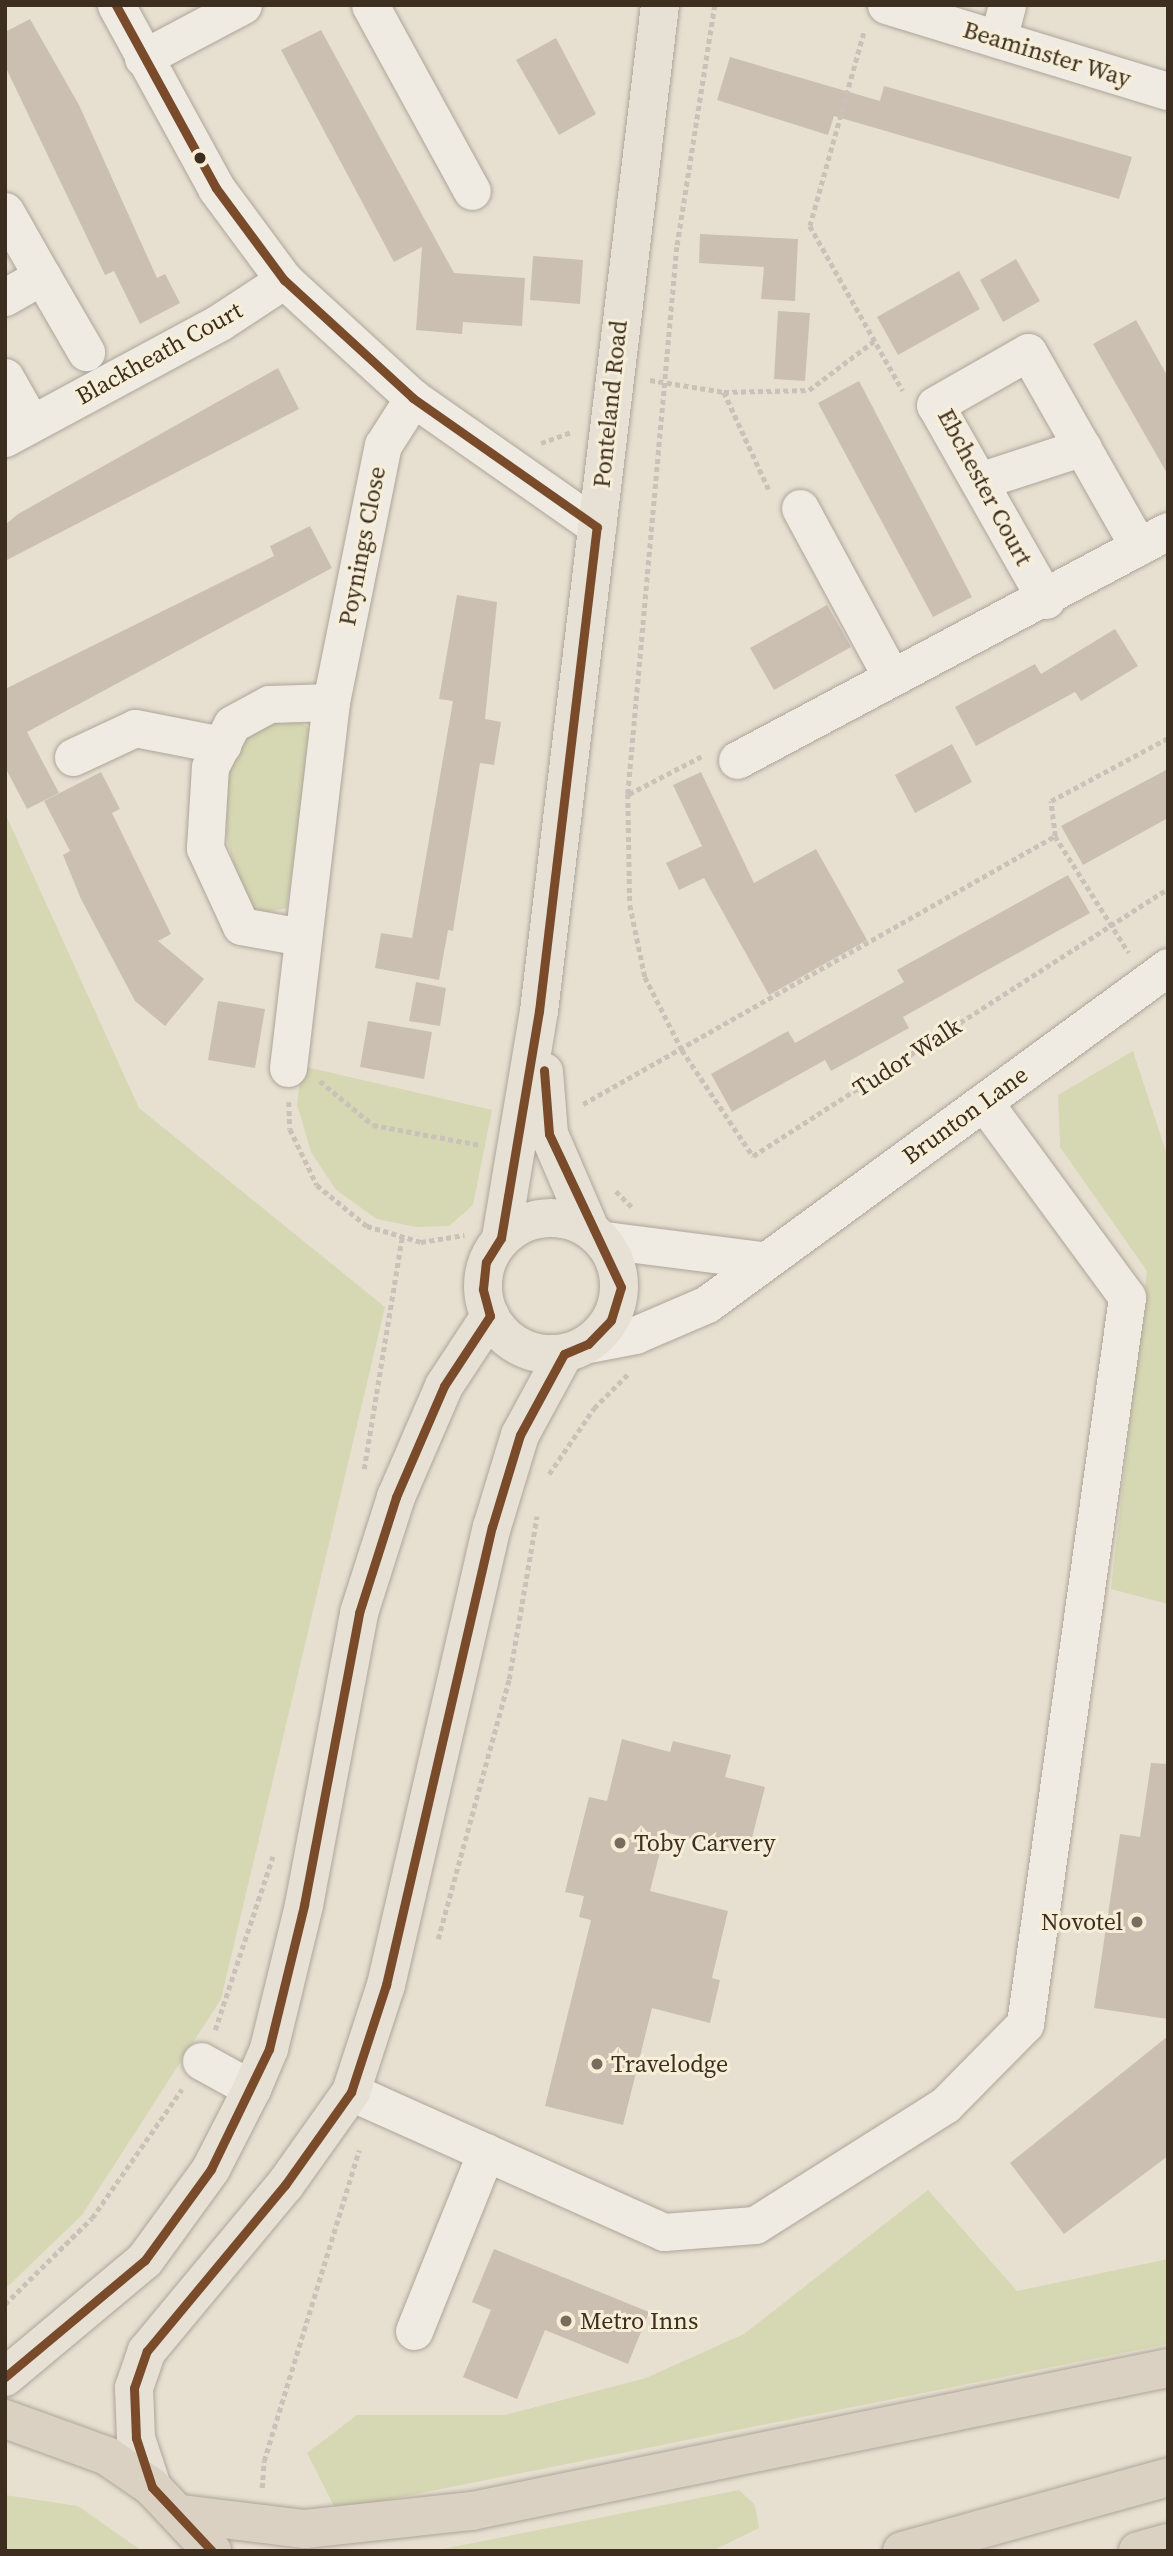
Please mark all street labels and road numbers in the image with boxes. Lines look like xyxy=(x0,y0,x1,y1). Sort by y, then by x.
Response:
street label: Beaminster Way xyxy=(959,15,1135,93)
street label: Blackheath Court xyxy=(71,295,247,411)
street label: Ponteland Road xyxy=(587,319,633,489)
street label: Ebchester Court xyxy=(932,404,1038,570)
street label: Poynings Close xyxy=(332,464,392,628)
street label: Tudor Walk xyxy=(847,1011,967,1103)
street label: Brunton Lane xyxy=(897,1060,1033,1170)

